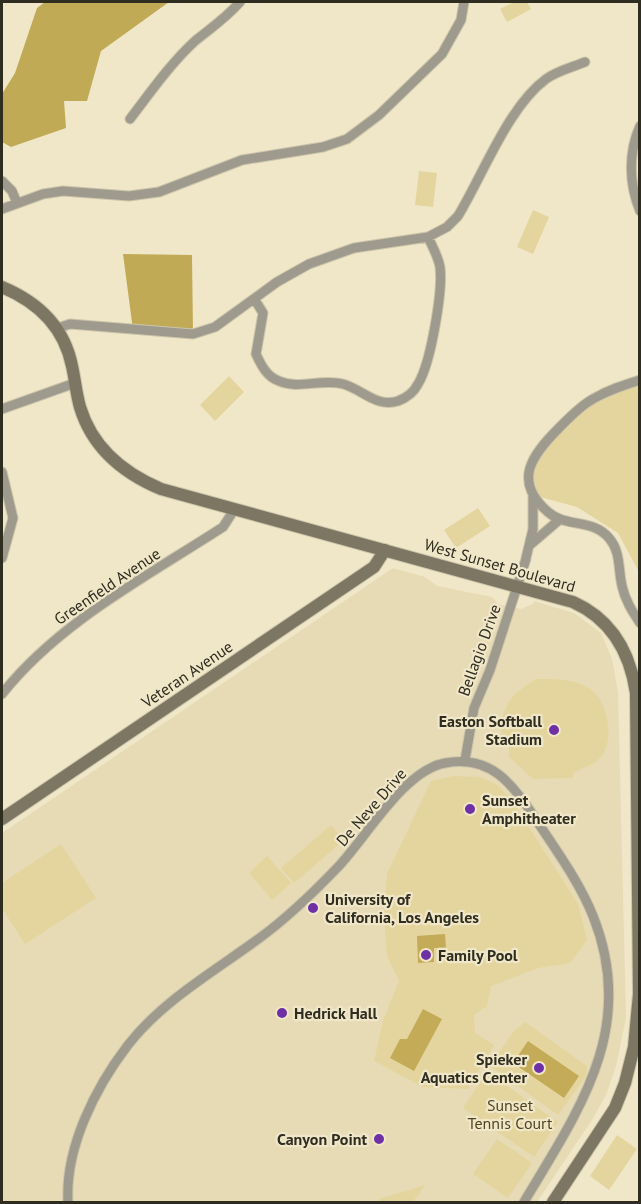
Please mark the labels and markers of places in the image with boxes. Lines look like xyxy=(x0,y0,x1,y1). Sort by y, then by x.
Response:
place label: Easton Softball Stadium xyxy=(439,711,542,749)
marker: Easton Softball Stadium xyxy=(547,723,561,737)
place label: Sunset Amphitheater xyxy=(482,790,576,828)
marker: Sunset Amphitheater xyxy=(463,802,477,816)
place label: University of California, Los Angeles xyxy=(325,889,479,927)
marker: University of California, Los Angeles xyxy=(306,901,320,915)
place label: Family Pool xyxy=(438,945,518,965)
marker: Family Pool xyxy=(419,948,433,962)
place label: Hedrick Hall xyxy=(294,1003,377,1023)
marker: Hedrick Hall xyxy=(275,1006,289,1020)
place label: Spieker Aquatics Center xyxy=(421,1049,527,1087)
marker: Spieker Aquatics Center xyxy=(532,1061,546,1075)
place label: Canyon Point xyxy=(277,1129,367,1149)
marker: Canyon Point xyxy=(372,1132,386,1146)

